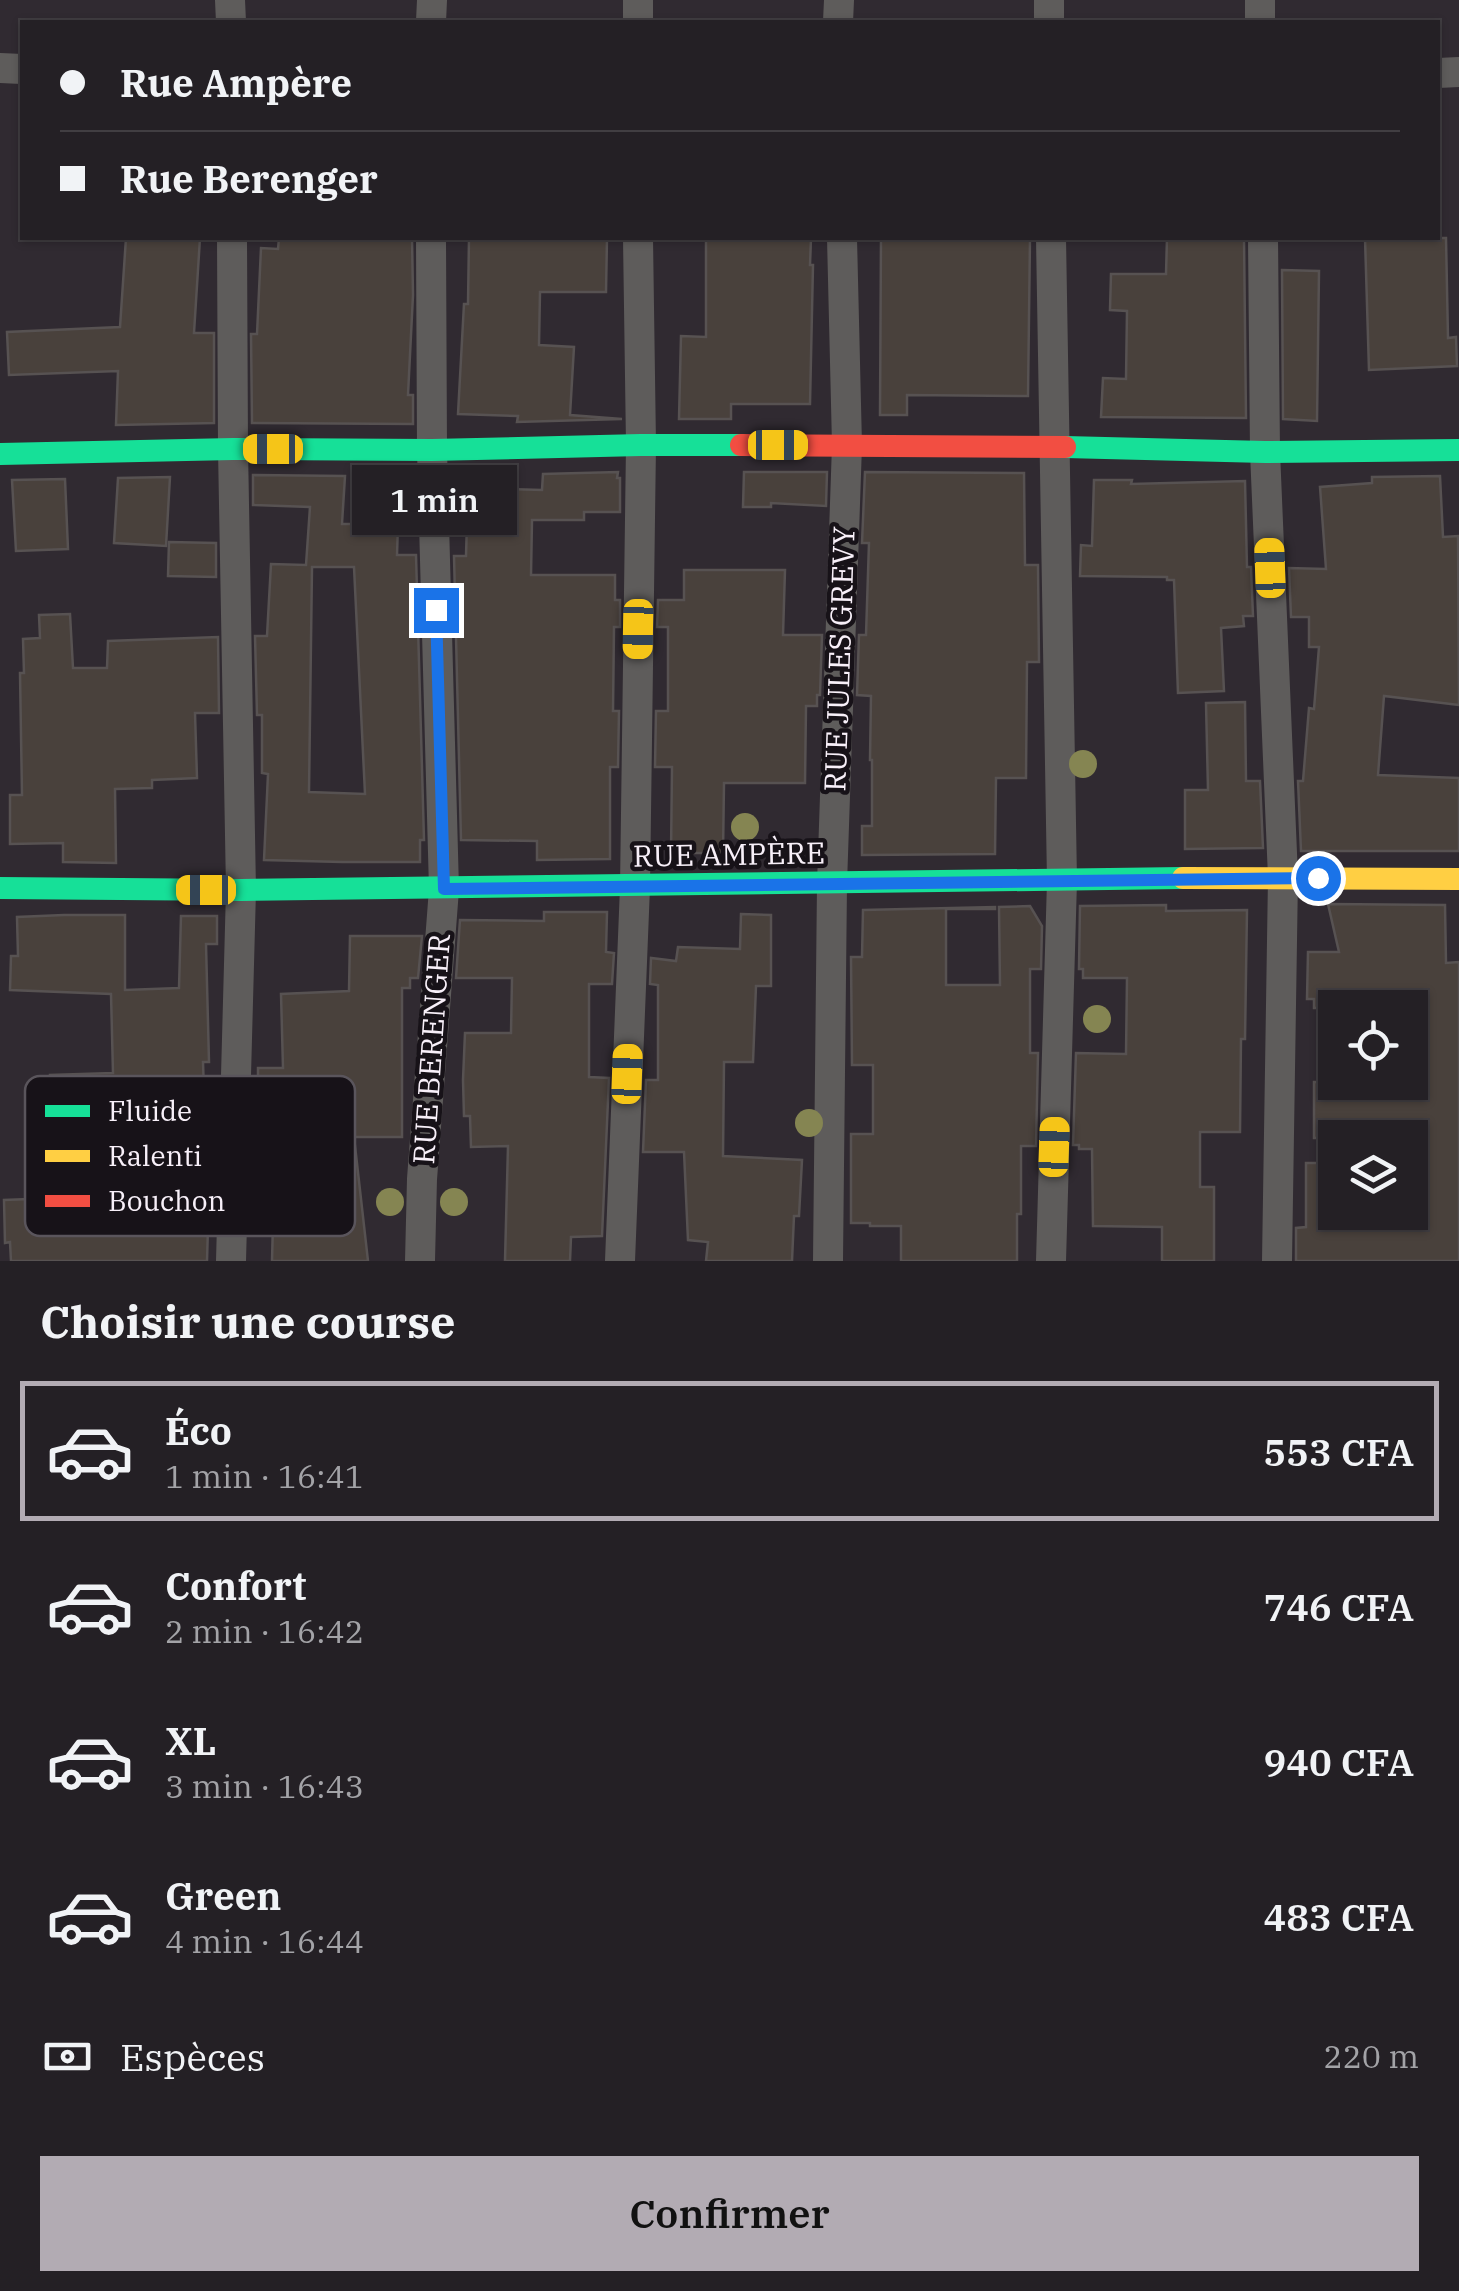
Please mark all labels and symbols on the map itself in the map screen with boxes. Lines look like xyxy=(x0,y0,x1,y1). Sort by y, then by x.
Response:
car xyxy=(748,430,808,460)
car xyxy=(243,434,303,464)
callout: 1 min xyxy=(354,465,518,535)
street label: RUE JULES GREVY xyxy=(814,526,863,792)
car xyxy=(1254,537,1286,599)
route end xyxy=(414,588,459,633)
car xyxy=(622,599,654,659)
street label: RUE AMPÈRE xyxy=(633,832,825,875)
route start xyxy=(1296,856,1341,901)
car xyxy=(176,875,236,905)
street label: RUE BERENGER xyxy=(403,932,458,1166)
car xyxy=(611,1043,643,1105)
legend xyxy=(25,1076,355,1236)
text: Fluide xyxy=(108,1092,192,1129)
car xyxy=(1038,1116,1070,1178)
text: Ralenti xyxy=(108,1137,202,1174)
text: Bouchon xyxy=(108,1182,226,1219)

